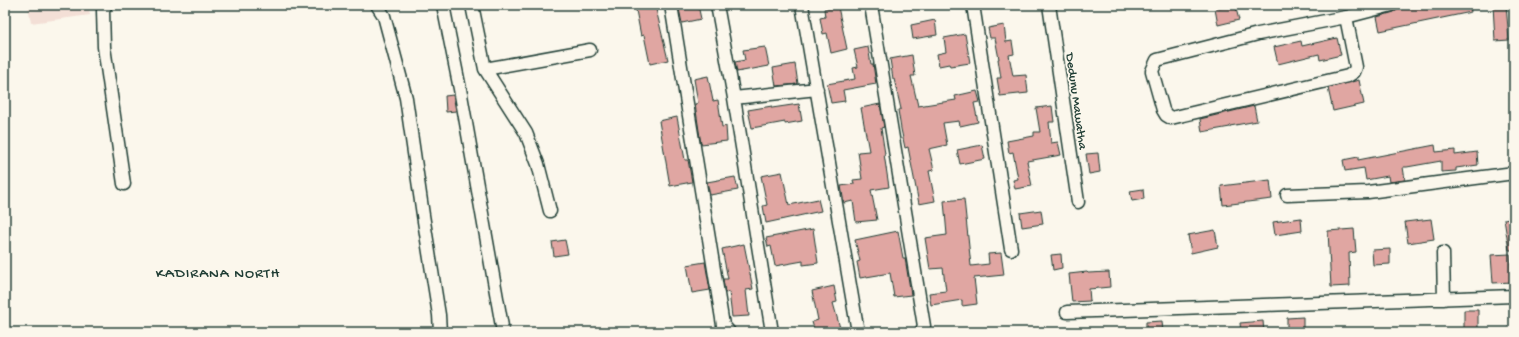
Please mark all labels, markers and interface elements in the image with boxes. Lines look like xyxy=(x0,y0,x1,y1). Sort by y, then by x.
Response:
street label: Dedunu Mawatha xyxy=(1061,51,1090,151)
district label: KADIRANA NORTH xyxy=(156,265,280,283)

